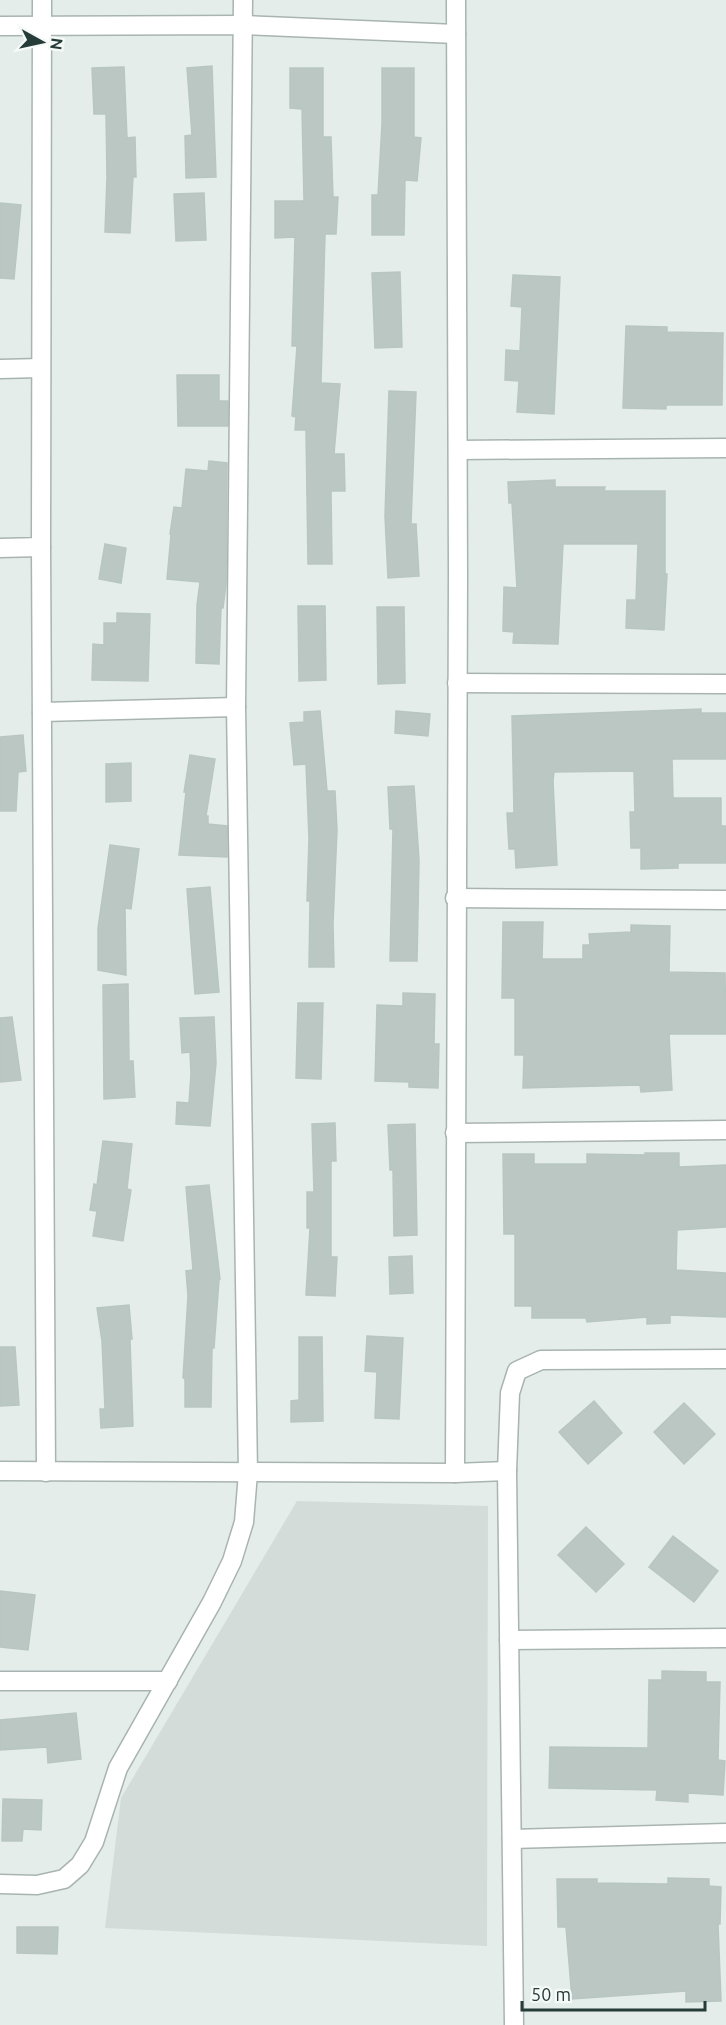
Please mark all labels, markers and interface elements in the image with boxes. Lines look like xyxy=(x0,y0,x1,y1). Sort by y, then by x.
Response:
north arrow xyxy=(12,12,72,72)
text: N xyxy=(47,37,67,51)
scale bar xyxy=(522,1974,705,2012)
text: 50 m xyxy=(531,1984,571,2004)

